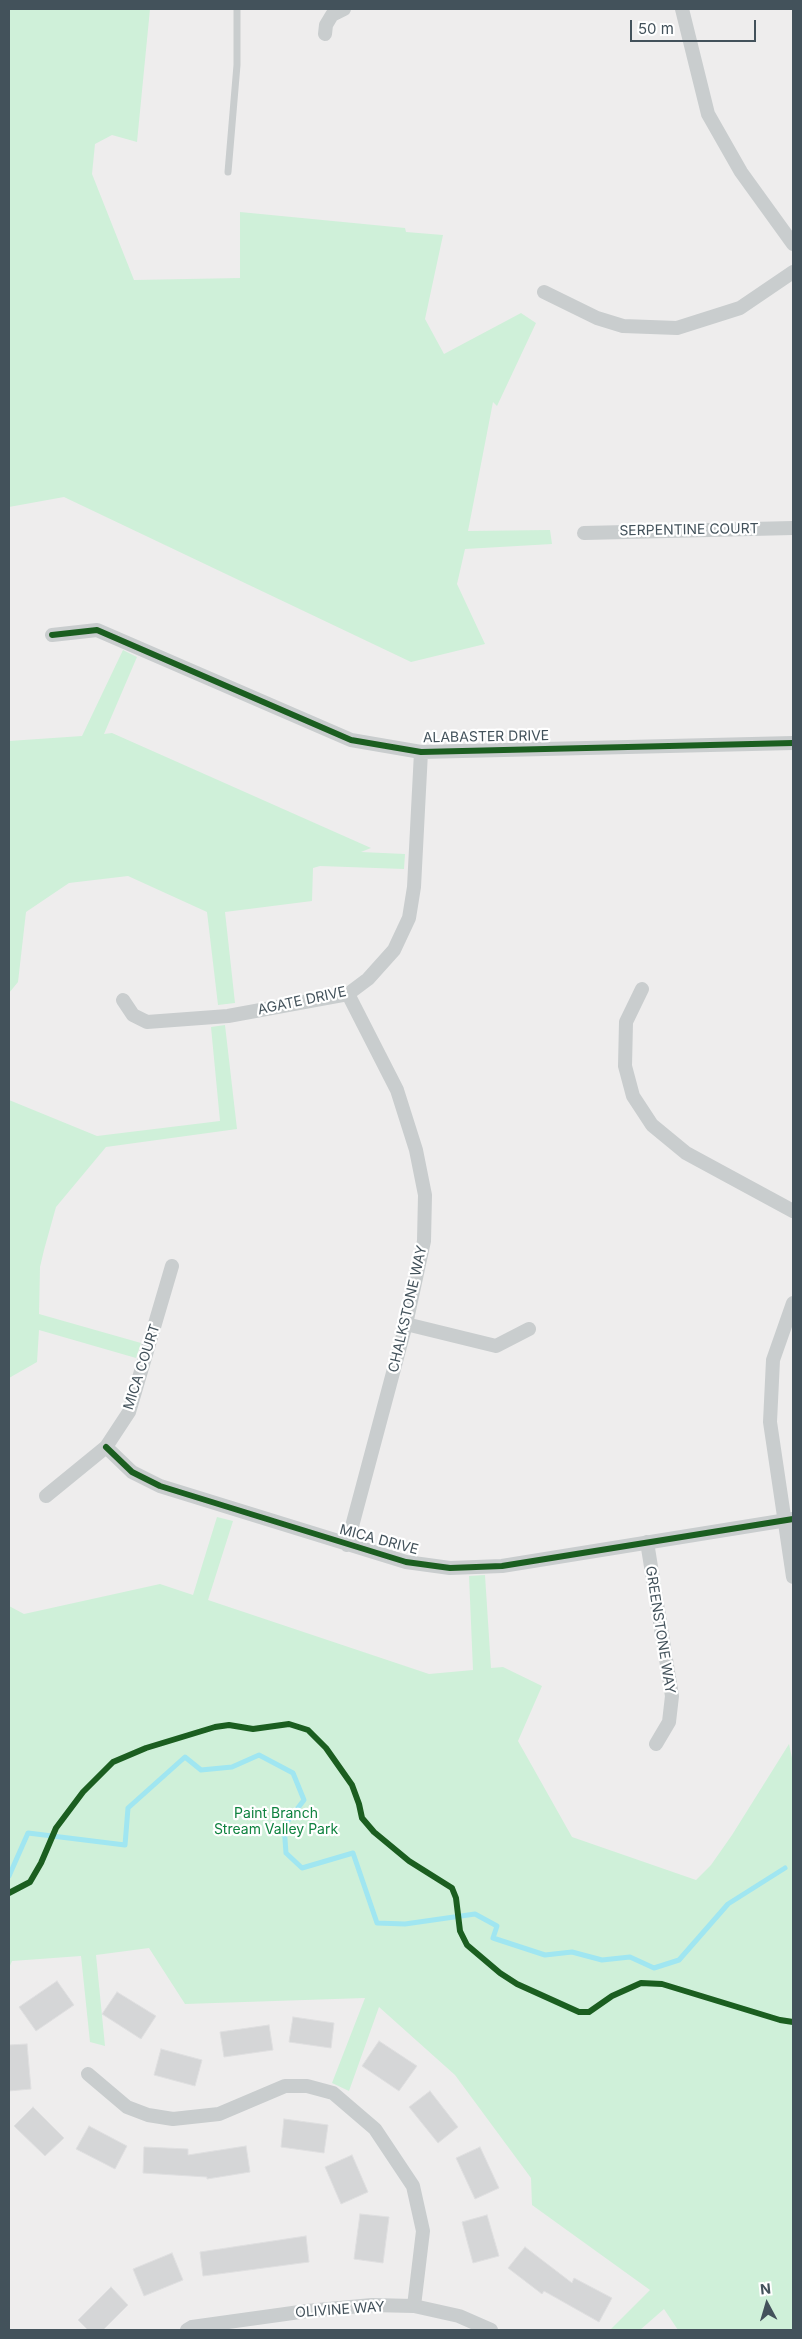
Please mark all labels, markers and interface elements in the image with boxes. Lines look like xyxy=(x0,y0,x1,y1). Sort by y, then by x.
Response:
scale bar xyxy=(632,10,758,42)
text: 50 m xyxy=(638,19,674,38)
street label: SERPENTINE COURT xyxy=(619,520,759,540)
street label: ALABASTER DRIVE xyxy=(423,727,549,747)
street label: AGATE DRIVE xyxy=(256,983,348,1019)
street label: CHALKSTONE WAY xyxy=(385,1244,431,1374)
street label: MICA COURT xyxy=(120,1322,164,1412)
street label: MICA DRIVE xyxy=(338,1521,420,1559)
street label: GREENSTONE WAY xyxy=(642,1565,678,1695)
park label: Paint Branch Stream Valley Park xyxy=(214,1806,338,1838)
north arrow xyxy=(742,2279,792,2329)
text: N xyxy=(759,2280,772,2298)
street label: OLIVINE WAY xyxy=(295,2298,385,2322)

